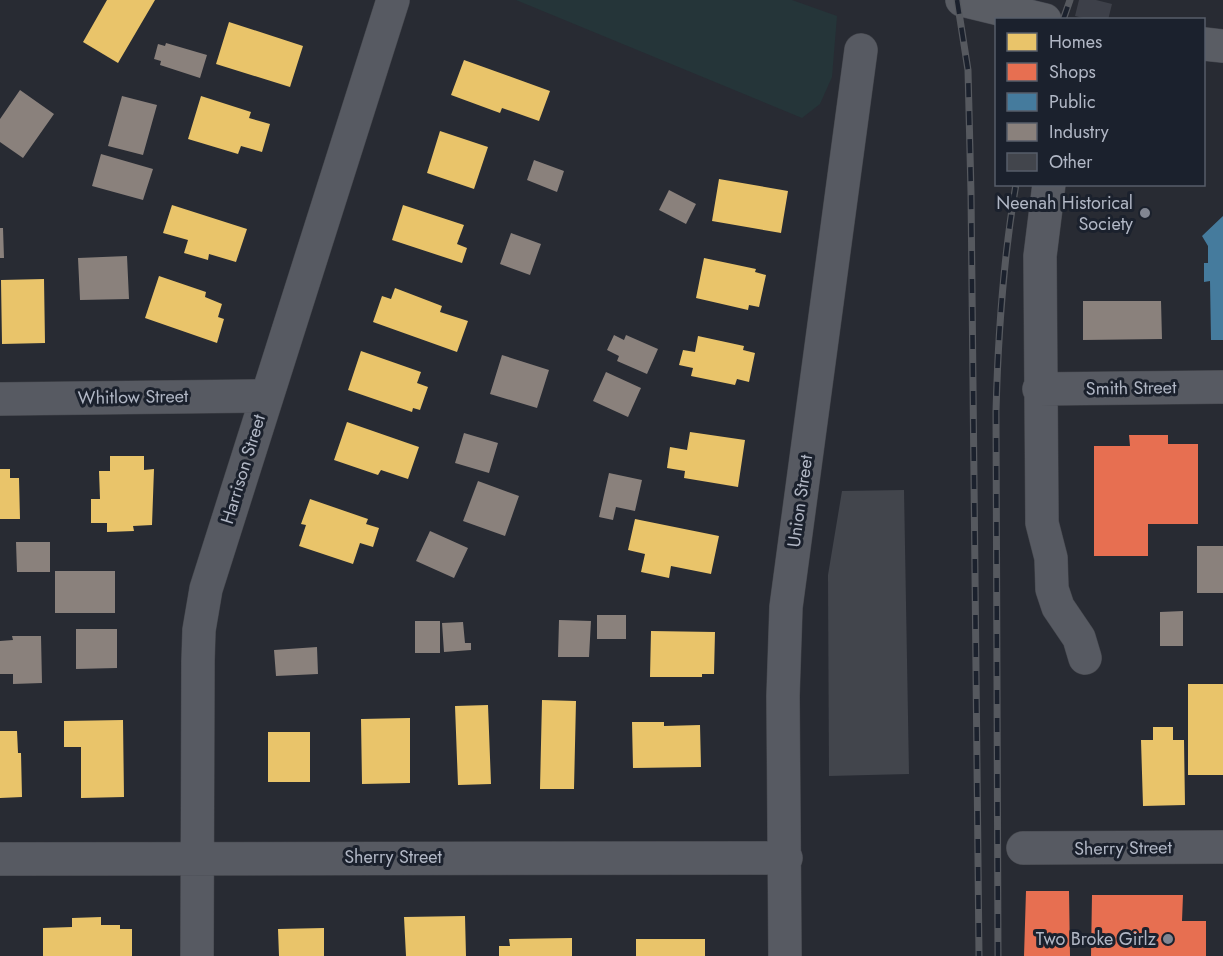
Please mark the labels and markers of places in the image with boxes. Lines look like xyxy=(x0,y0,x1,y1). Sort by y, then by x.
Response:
place label: Neenah Historical Society xyxy=(996,190,1133,237)
marker: Neenah Historical Society xyxy=(1138,206,1152,220)
place label: Two Broke Girlz xyxy=(1036,926,1157,952)
marker: Two Broke Girlz xyxy=(1161,932,1175,946)

